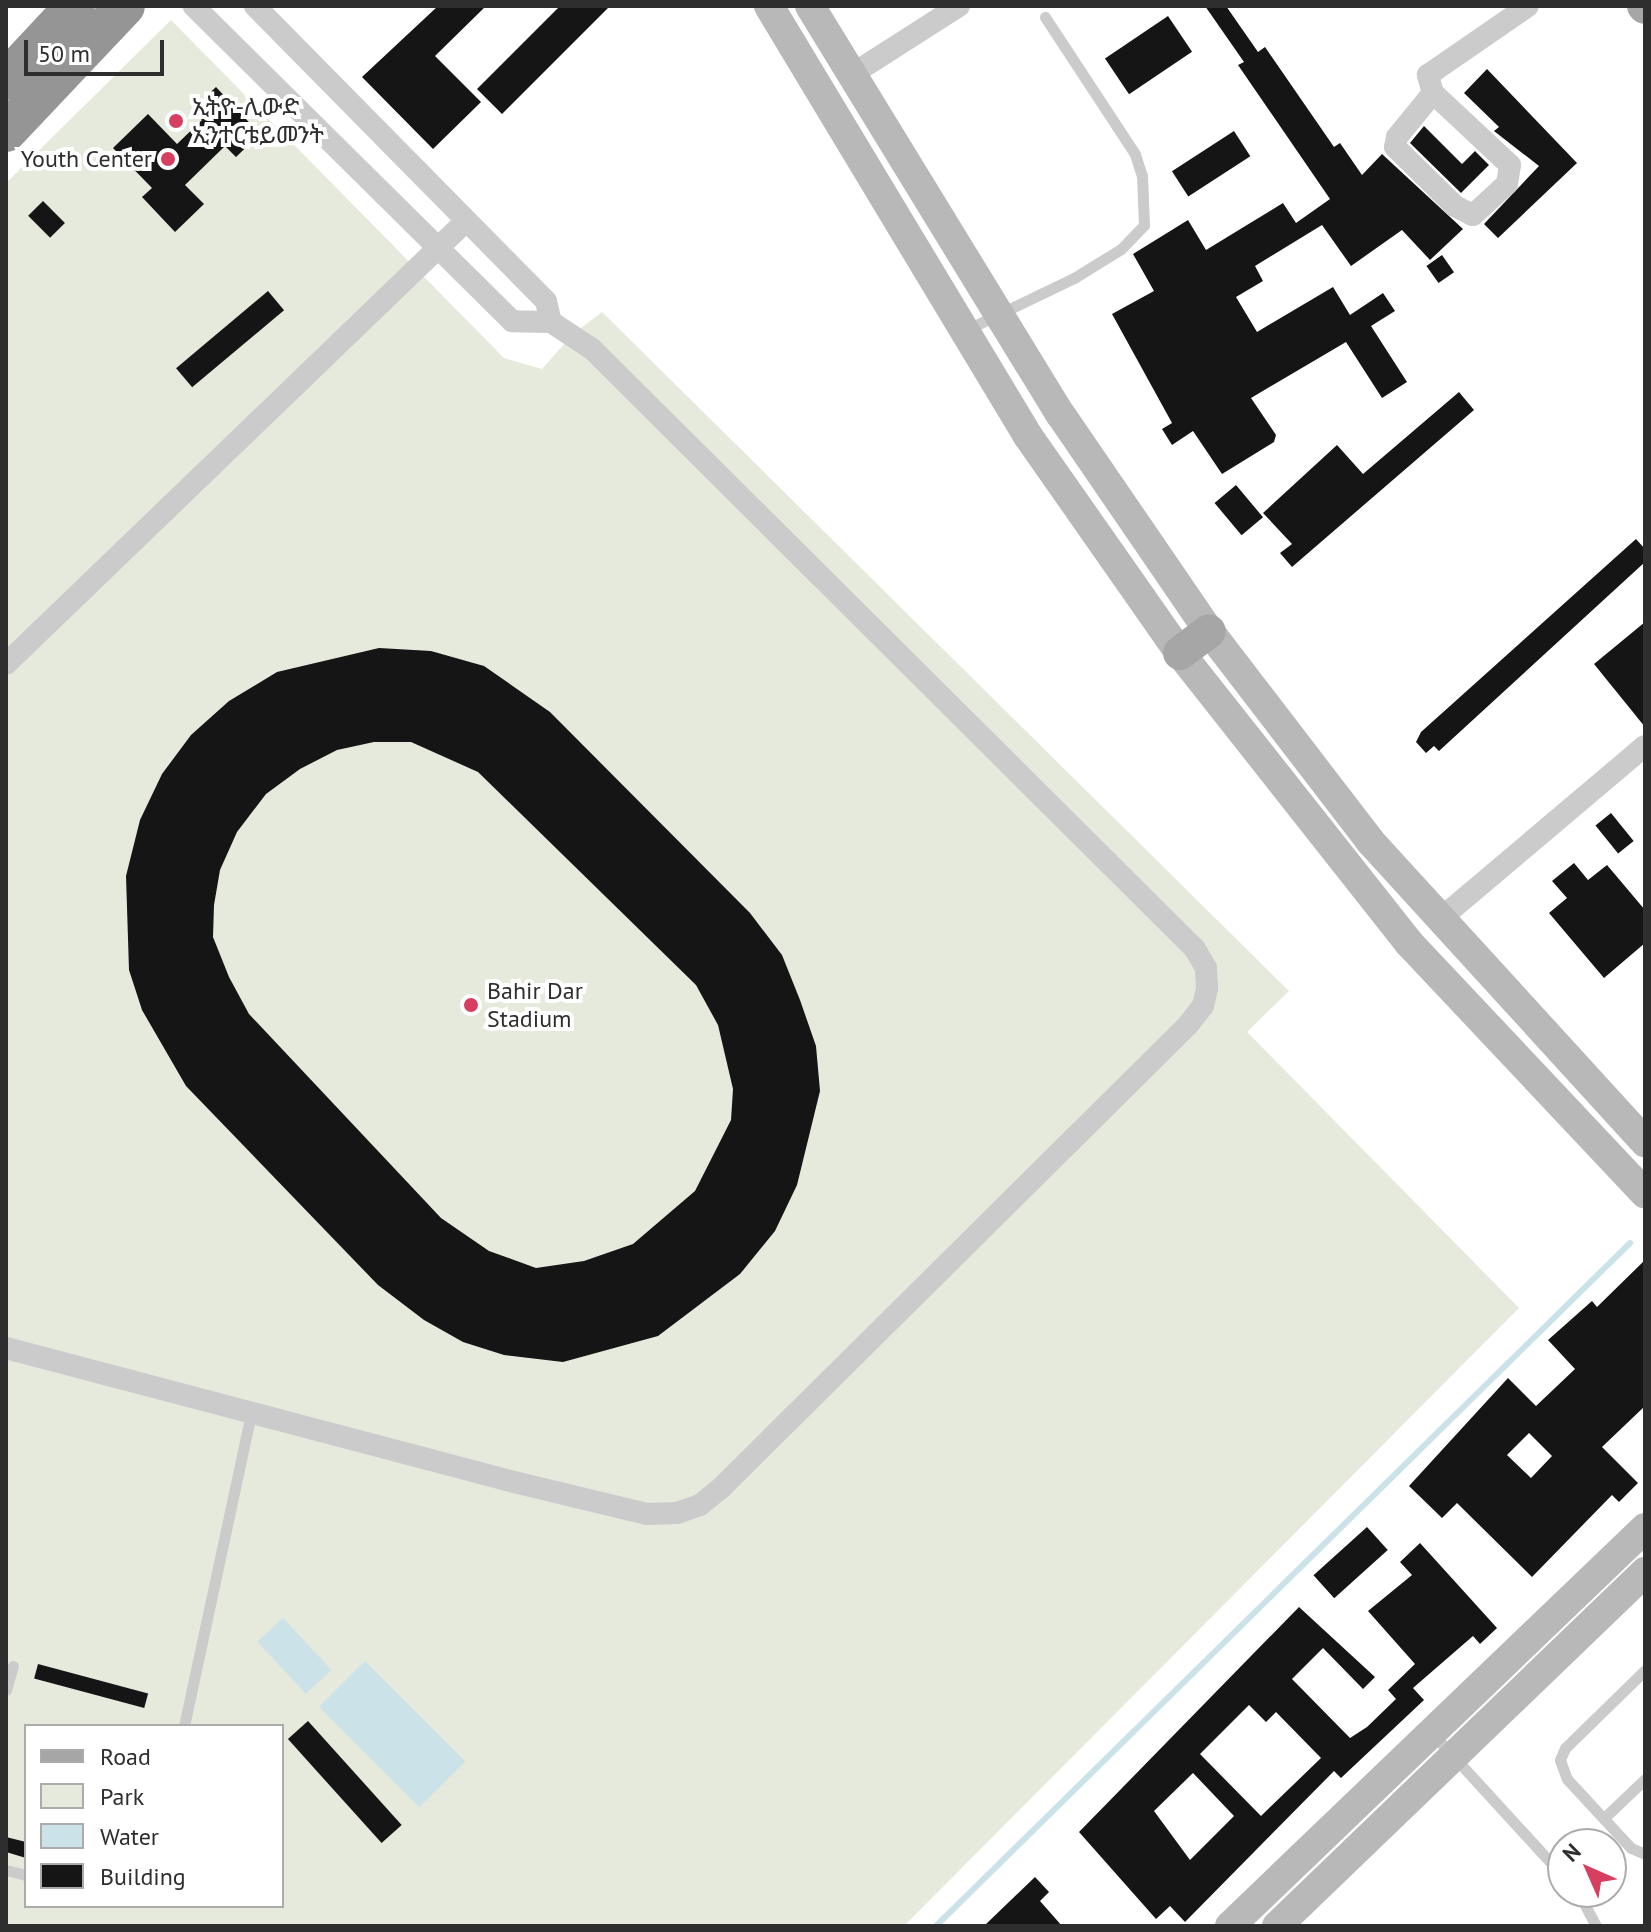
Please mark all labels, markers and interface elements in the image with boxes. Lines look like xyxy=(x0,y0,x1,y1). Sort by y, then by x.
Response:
scale bar xyxy=(28,24,168,74)
text: 50 m xyxy=(38,38,90,69)
place label: ኢትዮ-ሊውድ ኢንተርቴይመንት xyxy=(192,93,324,149)
marker: ኢትዮ-ሊውድ ኢንተርቴይመንት xyxy=(167,112,185,130)
place label: Youth Center xyxy=(21,145,152,173)
marker: Youth Center xyxy=(159,150,177,168)
place label: Bahir Dar Stadium xyxy=(487,977,583,1033)
marker: Bahir Dar Stadium xyxy=(462,996,480,1014)
legend xyxy=(24,1724,284,1908)
text: Road xyxy=(100,1741,151,1772)
text: Park xyxy=(100,1781,144,1812)
text: Water xyxy=(100,1821,159,1852)
north arrow xyxy=(1547,1828,1627,1908)
text: N xyxy=(1556,1837,1586,1867)
text: Building xyxy=(100,1861,186,1892)

